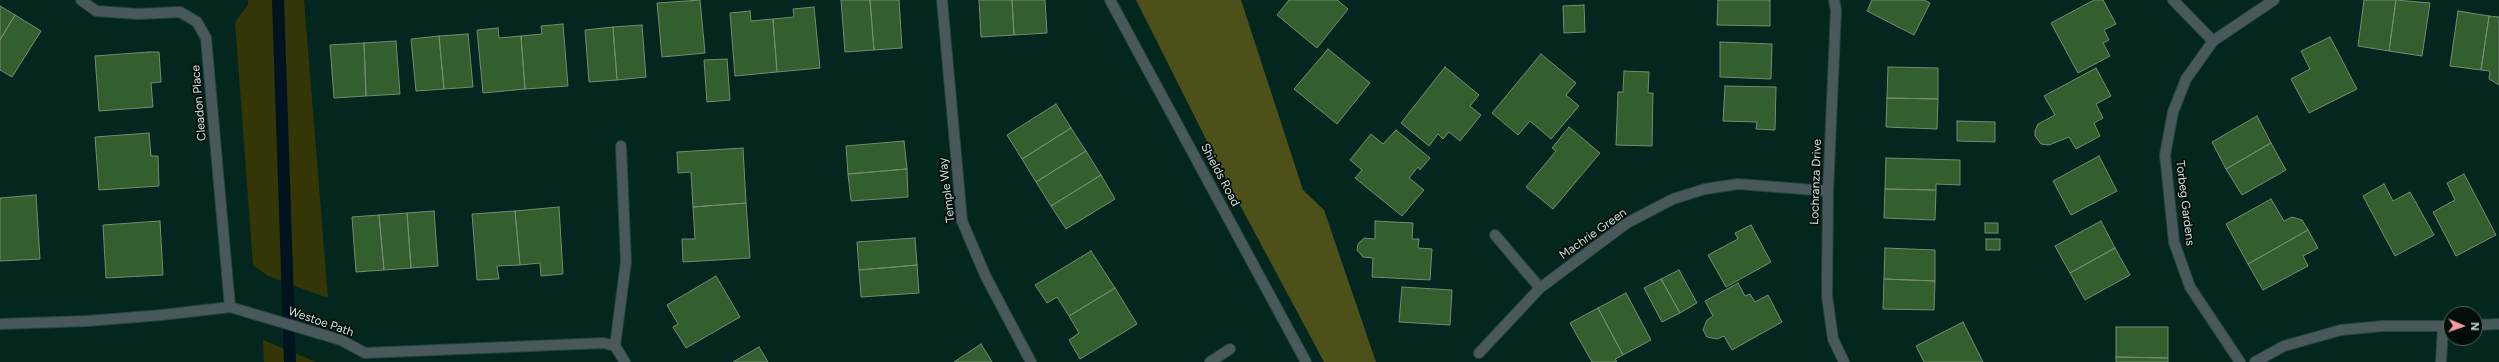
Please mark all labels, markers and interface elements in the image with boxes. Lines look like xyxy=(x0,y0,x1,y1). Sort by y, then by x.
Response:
street label: Cleadon Place xyxy=(188,64,210,142)
street label: Lochranza Drive xyxy=(1807,139,1825,225)
street label: Shields Road xyxy=(1197,141,1243,209)
street label: Temple Way xyxy=(936,157,958,223)
street label: Torbeg Gardens xyxy=(2173,160,2197,246)
street label: Machrie Green xyxy=(1557,206,1629,262)
street label: Westoe Path xyxy=(286,304,356,340)
north arrow xyxy=(2443,306,2483,346)
text: N xyxy=(2468,322,2481,331)

